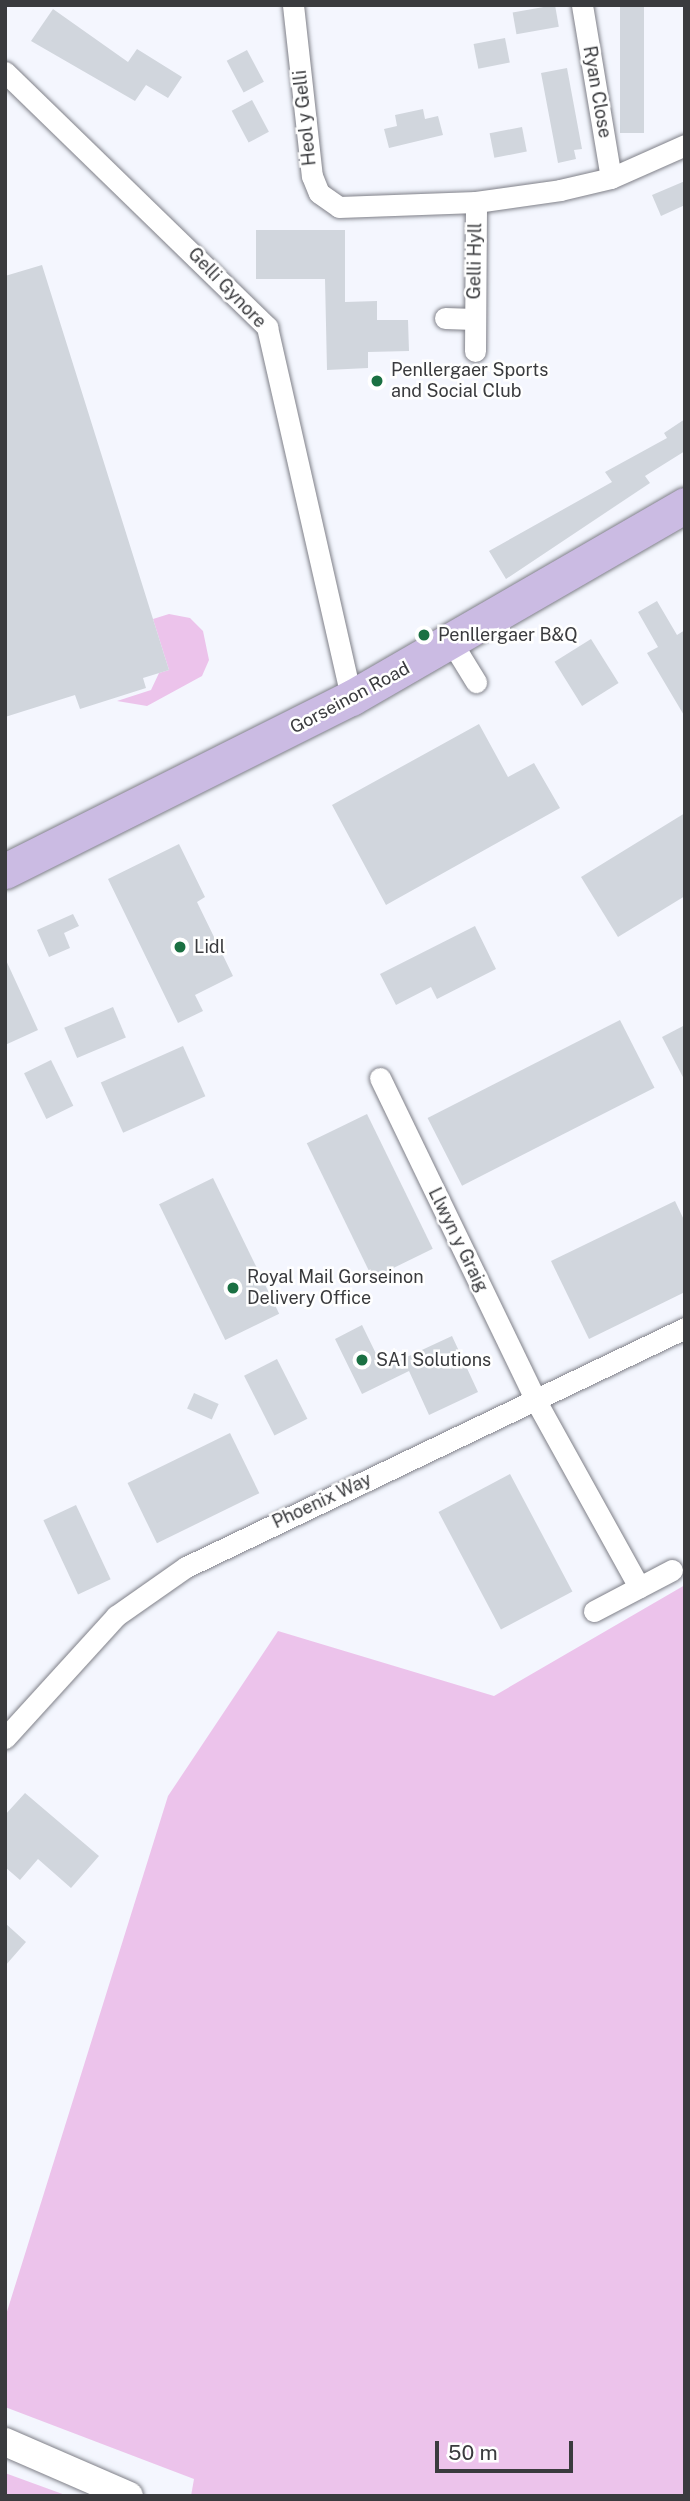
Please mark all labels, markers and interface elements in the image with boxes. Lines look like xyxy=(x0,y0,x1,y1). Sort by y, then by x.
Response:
street label: Ryan Close xyxy=(578,44,616,140)
street label: Heol y Gelli xyxy=(289,69,321,167)
street label: Gelli Hyll xyxy=(464,222,486,300)
street label: Gelli Gynore xyxy=(183,243,271,333)
place label: Penllergaer Sports and Social Club xyxy=(391,360,548,402)
marker: Penllergaer Sports and Social Club xyxy=(369,373,385,389)
place label: Penllergaer B&Q xyxy=(438,624,578,646)
marker: Penllergaer B&Q xyxy=(416,627,432,643)
street label: Gorseinon Road xyxy=(287,657,413,739)
place label: Lidl xyxy=(194,936,225,958)
marker: Lidl xyxy=(172,939,188,955)
street label: Llwyn y Graig xyxy=(423,1184,493,1296)
place label: Royal Mail Gorseinon Delivery Office xyxy=(247,1267,424,1310)
marker: Royal Mail Gorseinon Delivery Office xyxy=(225,1280,241,1296)
place label: SA1 Solutions xyxy=(376,1349,491,1371)
marker: SA1 Solutions xyxy=(354,1352,370,1368)
street label: Phoenix Way xyxy=(269,1469,375,1533)
scale bar xyxy=(438,2428,576,2472)
text: 50 m xyxy=(448,2440,498,2465)

